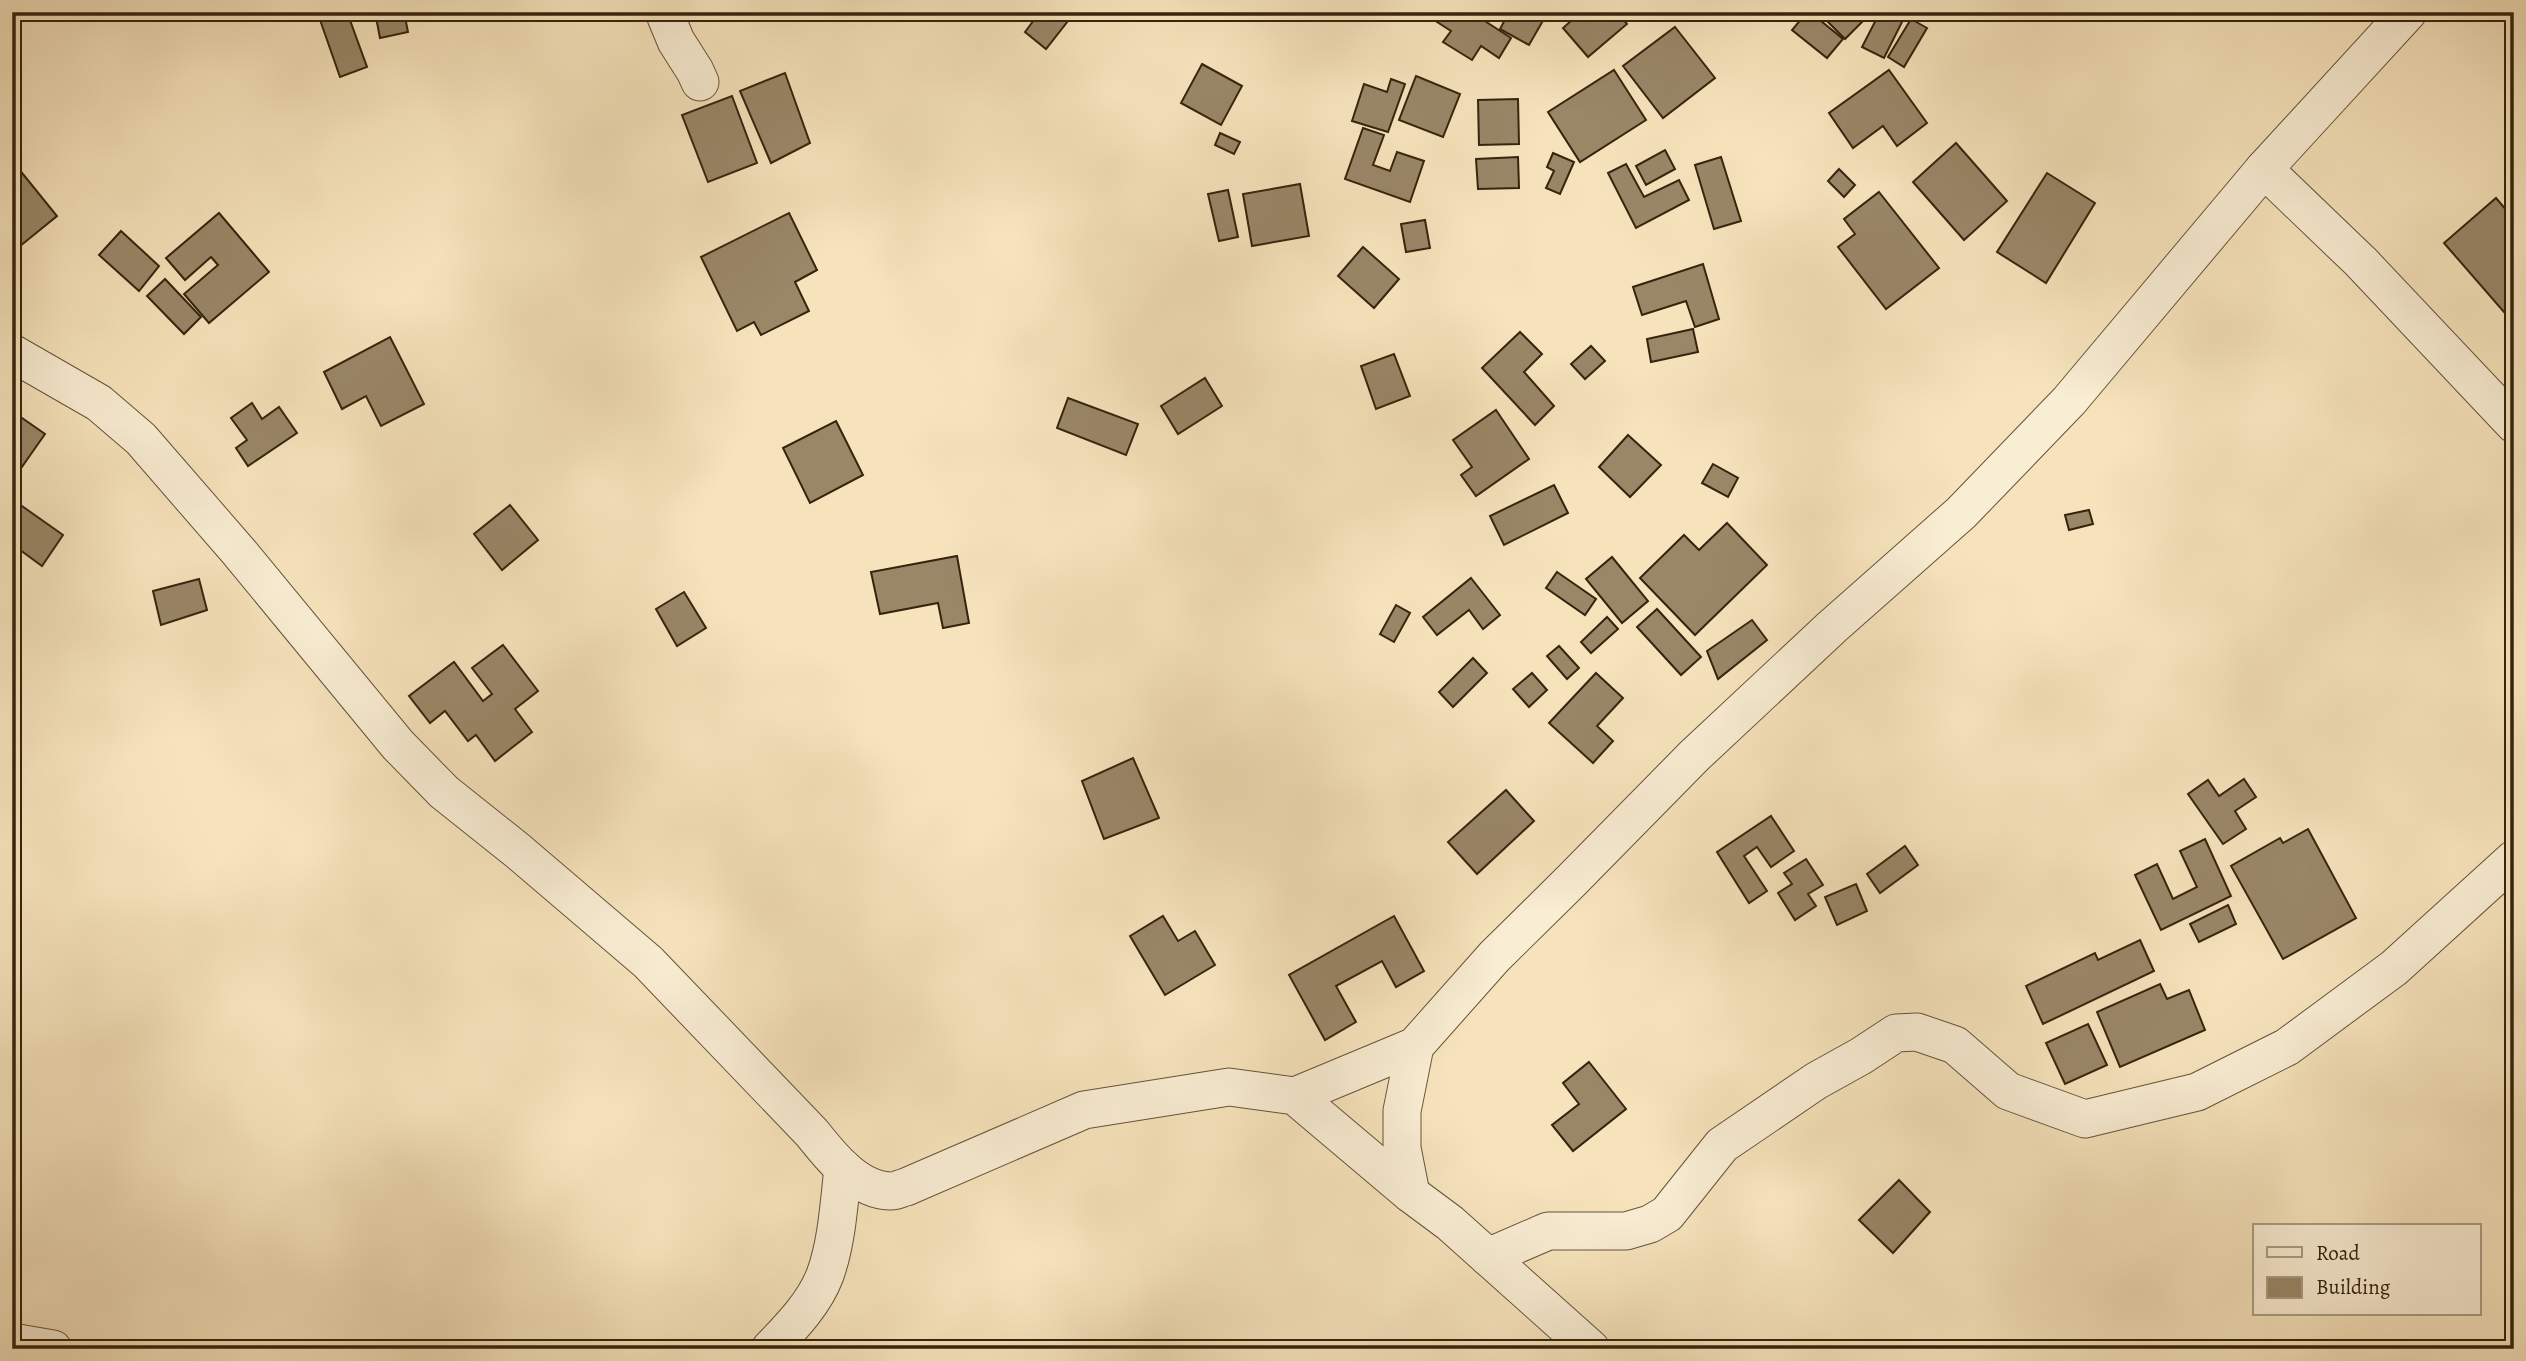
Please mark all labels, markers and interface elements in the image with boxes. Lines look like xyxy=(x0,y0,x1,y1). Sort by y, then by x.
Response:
legend xyxy=(2253,1224,2480,1316)
text: Road xyxy=(2316,1239,2360,1267)
text: Building xyxy=(2316,1273,2391,1301)

